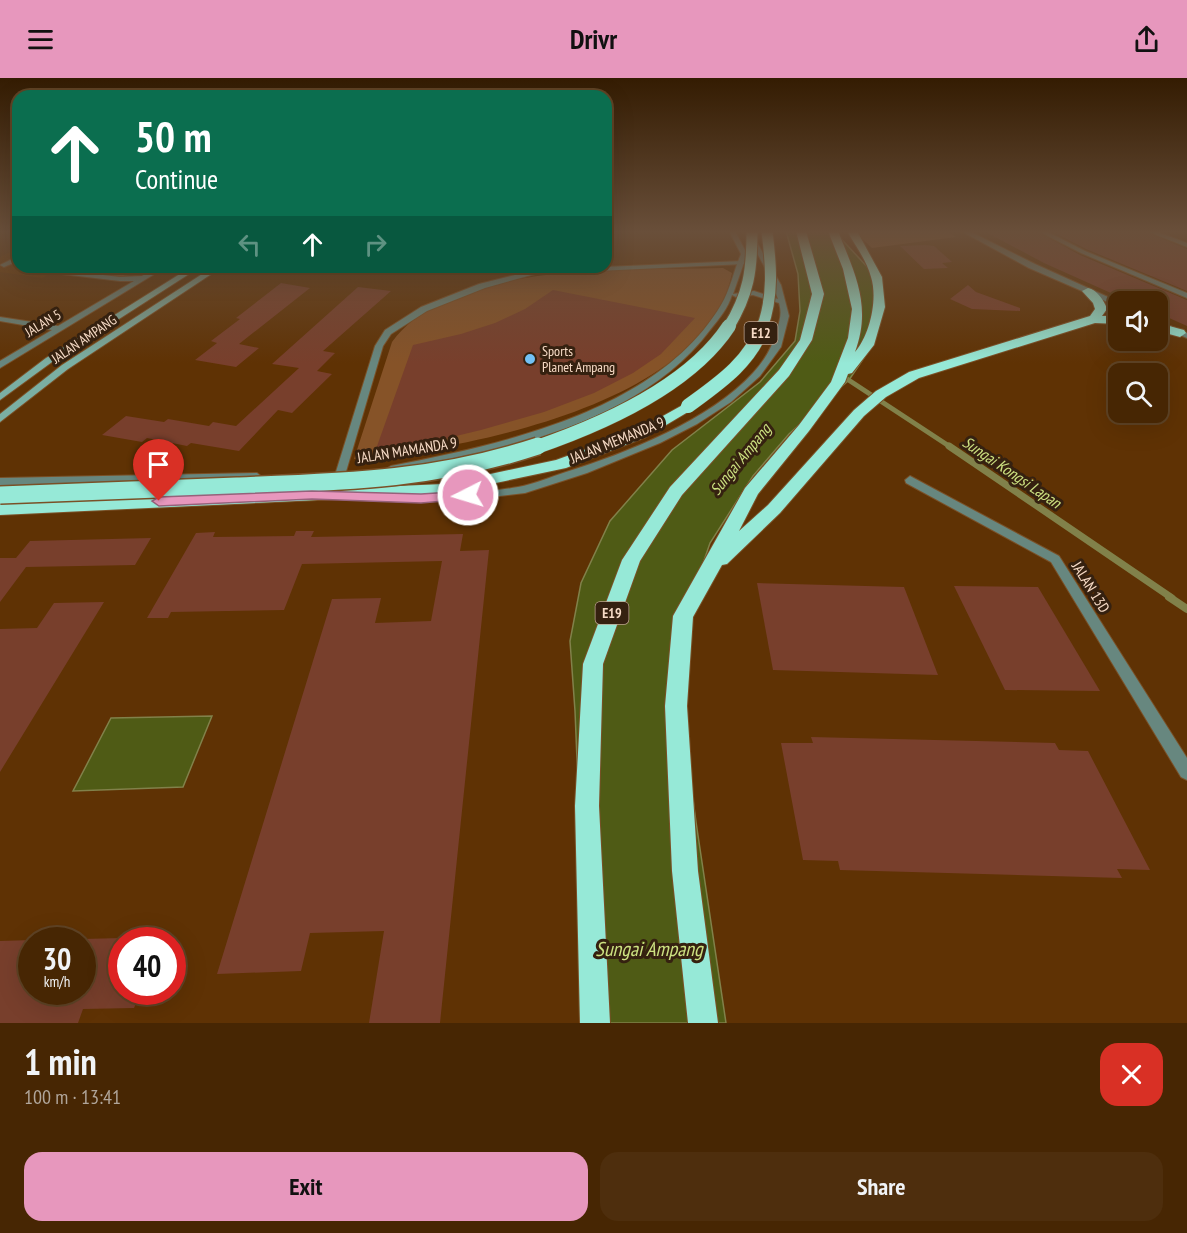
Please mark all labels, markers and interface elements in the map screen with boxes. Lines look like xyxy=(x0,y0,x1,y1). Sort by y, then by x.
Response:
text: Drivr xyxy=(570,22,617,56)
icon: menu xyxy=(24,23,57,56)
icon: share xyxy=(1130,23,1163,56)
text: 50 m xyxy=(135,109,212,164)
icon: ahead xyxy=(36,114,114,192)
text: Continue xyxy=(135,162,218,196)
icon: left xyxy=(233,228,266,261)
icon: ahead xyxy=(296,228,329,261)
icon: right xyxy=(359,228,392,261)
map controls xyxy=(1108,291,1168,423)
button: sound xyxy=(1108,291,1168,351)
street label: JALAN 5 xyxy=(21,305,64,341)
street label: JALAN AMPANG xyxy=(47,311,120,368)
road number: E12 xyxy=(744,322,777,344)
place label: Sports Planet Ampang xyxy=(542,342,615,376)
marker: Sports Planet Ampang xyxy=(523,352,537,366)
button: search xyxy=(1108,363,1168,423)
street label: JALAN MEMANDA 9 xyxy=(566,412,667,468)
water label: Sungai Ampang xyxy=(705,419,775,499)
water label: Sungai Kongsi Lapan xyxy=(959,432,1066,513)
street label: JALAN MAMANDA 9 xyxy=(355,433,458,467)
pin xyxy=(133,439,184,501)
icon: arrive xyxy=(142,448,175,481)
position arrow xyxy=(436,463,500,527)
street label: JALAN 13D xyxy=(1067,557,1114,616)
road number: E19 xyxy=(596,602,628,624)
speed limit sign: 40 xyxy=(108,927,186,1005)
water label: Sungai Ampang xyxy=(595,936,704,962)
text: 30 xyxy=(43,939,71,978)
text: km/h xyxy=(44,972,70,991)
text: 1 min xyxy=(24,1038,97,1085)
button: close xyxy=(1100,1043,1163,1106)
text: 100 m · 13:41 xyxy=(24,1084,121,1110)
button: Exit xyxy=(24,1152,588,1221)
button: Share xyxy=(600,1152,1163,1221)

